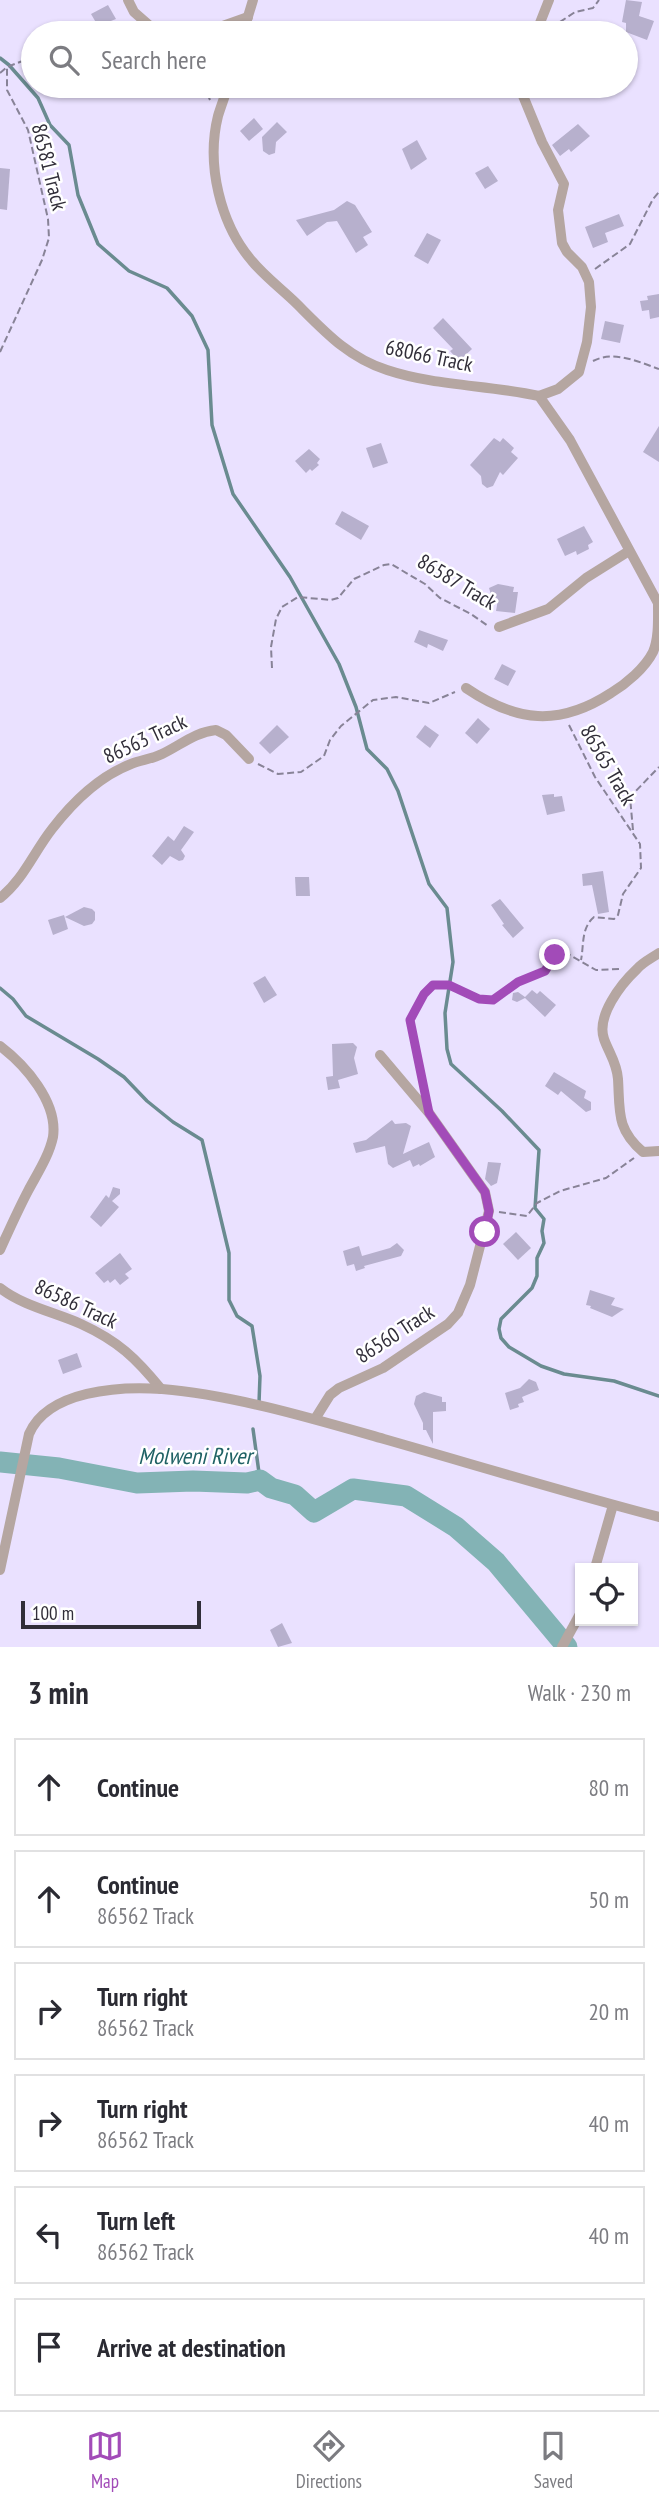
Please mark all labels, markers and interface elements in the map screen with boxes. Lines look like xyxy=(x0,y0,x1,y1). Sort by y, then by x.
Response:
search box xyxy=(21,21,638,98)
icon: search xyxy=(45,41,83,79)
text: Search here xyxy=(101,43,207,76)
street label: 86581 Track xyxy=(26,121,73,213)
street label: 68066 Track xyxy=(383,333,475,378)
street label: 86587 Track xyxy=(413,547,502,616)
street label: 86563 Track xyxy=(99,708,191,769)
street label: 86565 Track xyxy=(575,720,642,810)
route end xyxy=(539,939,570,970)
route start xyxy=(469,1216,500,1247)
street label: 86586 Track xyxy=(30,1273,122,1334)
street label: 86560 Track xyxy=(350,1298,439,1369)
water label: Molweni River xyxy=(138,1441,255,1470)
map controls xyxy=(575,1563,638,1626)
button: locate xyxy=(575,1563,638,1626)
scale bar xyxy=(21,1598,201,1630)
text: 100 m xyxy=(32,1601,74,1625)
text: 3 min xyxy=(28,1673,89,1712)
text: Walk · 230 m xyxy=(528,1678,631,1707)
icon: ahead xyxy=(30,1768,68,1806)
text: Continue xyxy=(97,1771,179,1804)
text: 80 m xyxy=(588,1773,629,1802)
text: Continue xyxy=(97,1868,179,1901)
icon: ahead xyxy=(30,1880,68,1918)
text: 50 m xyxy=(588,1885,629,1914)
text: 86562 Track xyxy=(97,1901,194,1930)
text: Turn right xyxy=(97,1980,188,2013)
icon: right xyxy=(30,1992,68,2030)
text: 20 m xyxy=(588,1997,629,2026)
text: 86562 Track xyxy=(97,2013,194,2042)
text: Turn right xyxy=(97,2092,188,2125)
icon: right xyxy=(30,2104,68,2142)
text: 40 m xyxy=(588,2109,629,2138)
text: 86562 Track xyxy=(97,2125,194,2154)
text: Turn left xyxy=(97,2204,175,2237)
icon: left xyxy=(30,2216,68,2254)
text: 40 m xyxy=(588,2221,629,2250)
text: 86562 Track xyxy=(97,2237,194,2266)
icon: arrive xyxy=(30,2328,68,2366)
text: Arrive at destination xyxy=(97,2331,286,2364)
tab: Map xyxy=(86,2427,124,2493)
tab: Directions xyxy=(296,2427,362,2493)
tab: Saved xyxy=(534,2427,573,2493)

